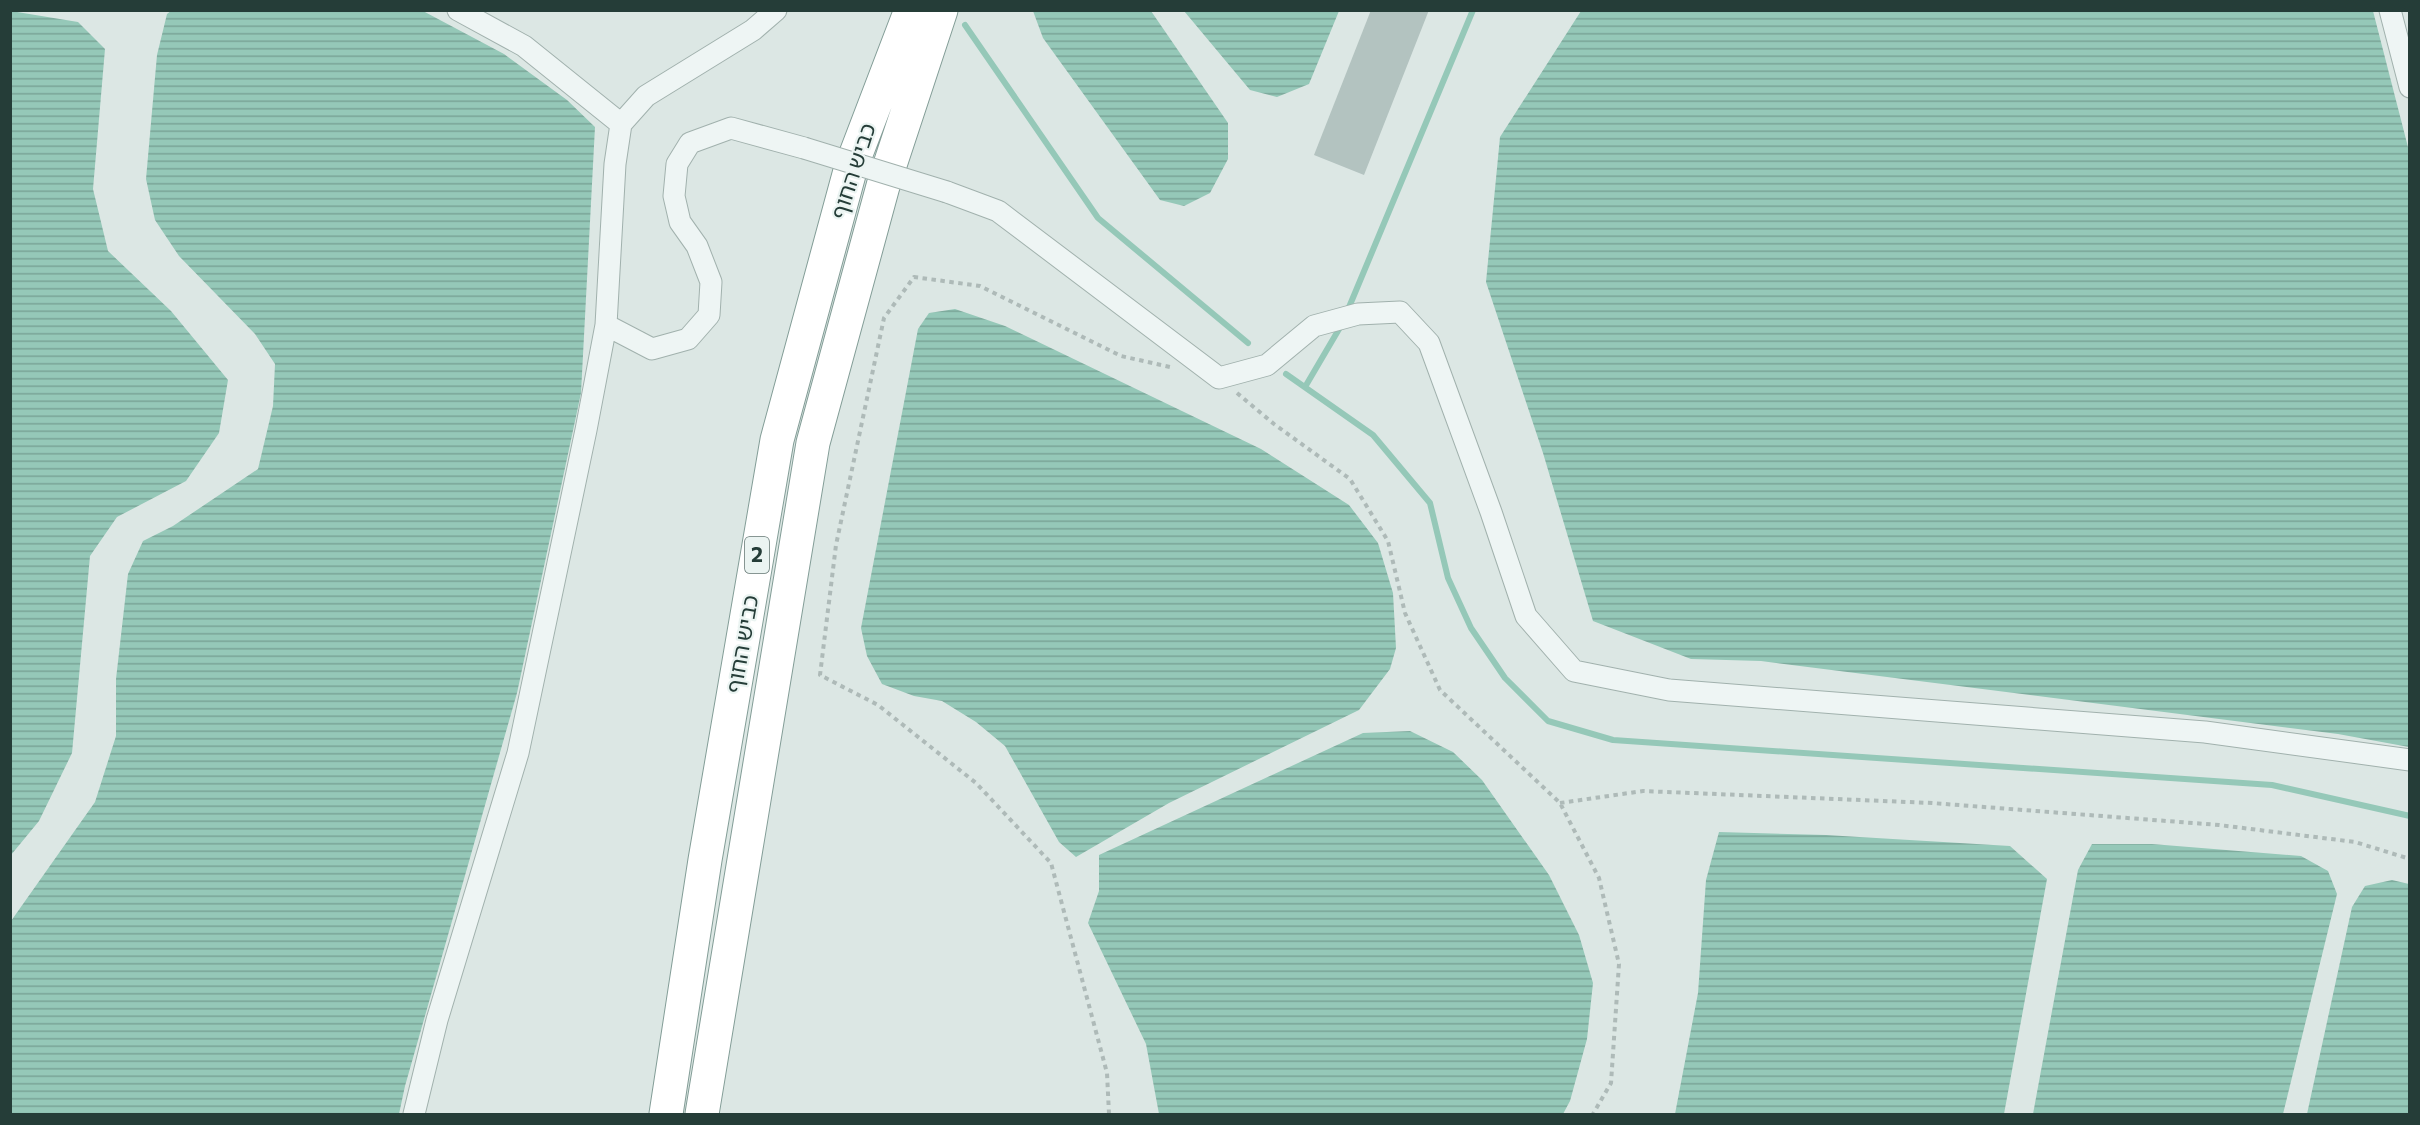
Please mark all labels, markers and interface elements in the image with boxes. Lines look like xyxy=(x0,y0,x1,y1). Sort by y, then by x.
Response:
street label: כביש החוף xyxy=(824,119,881,222)
road number: 2 xyxy=(745,537,769,573)
street label: כביש החוף xyxy=(720,593,763,695)

